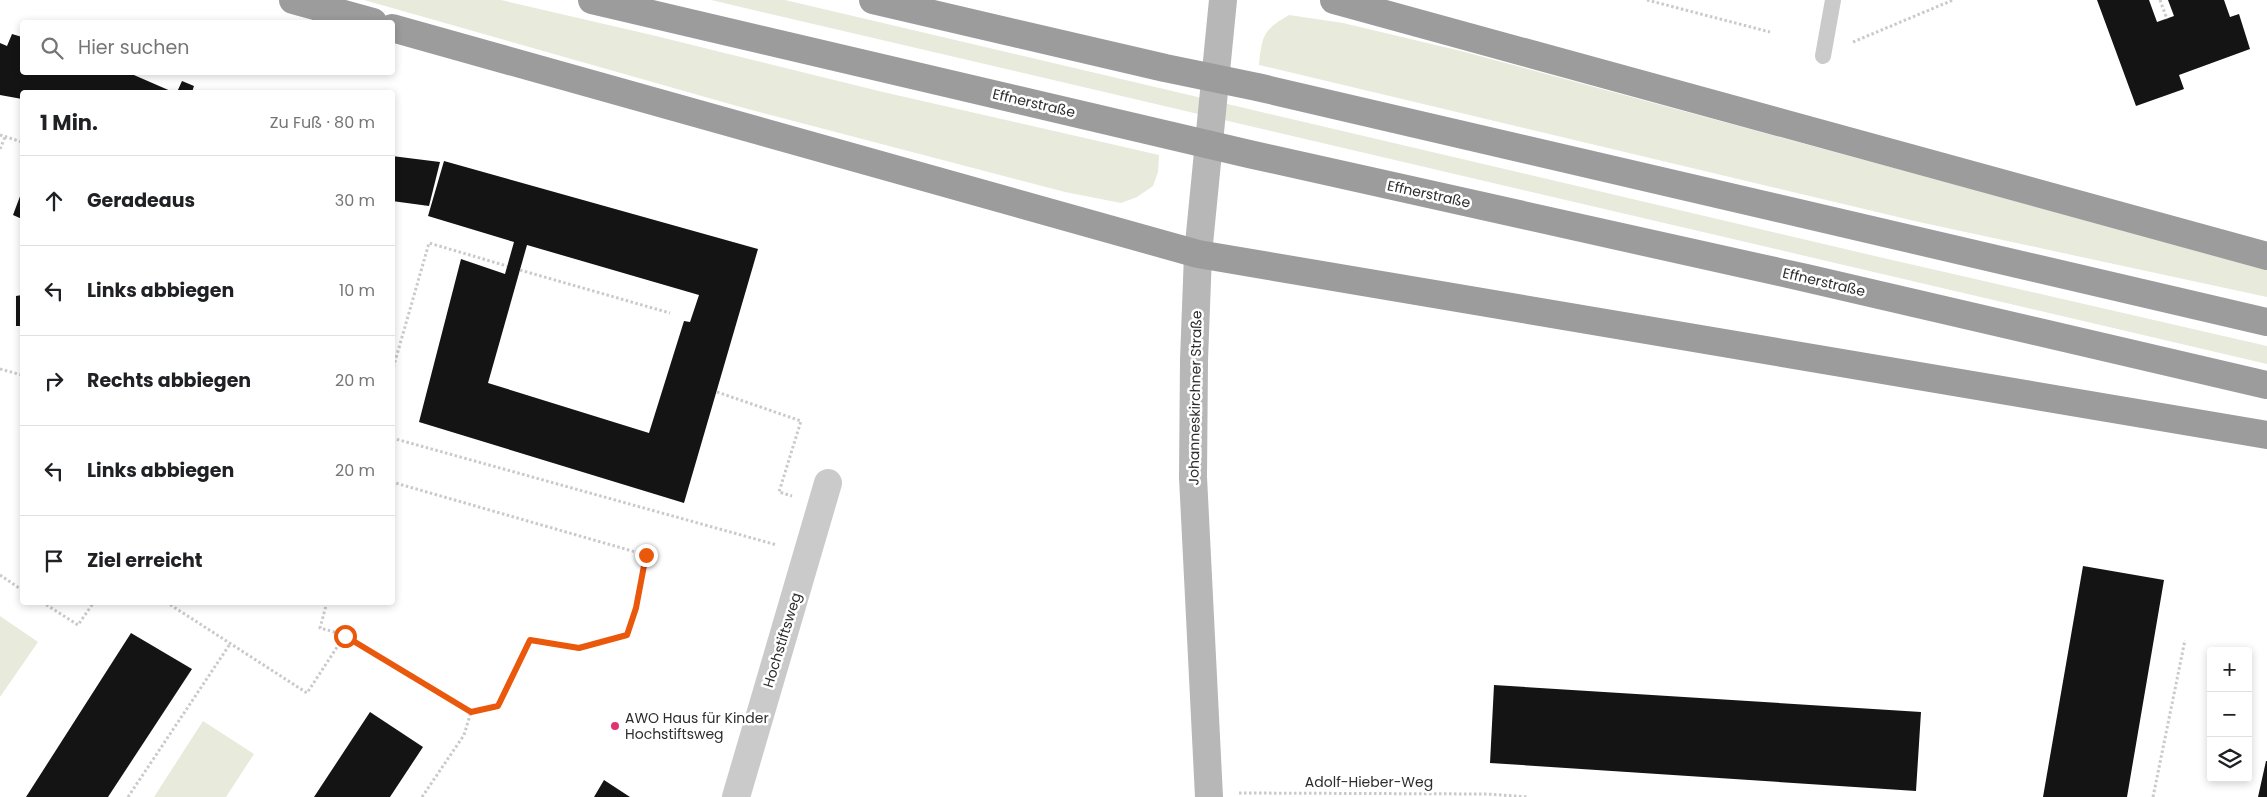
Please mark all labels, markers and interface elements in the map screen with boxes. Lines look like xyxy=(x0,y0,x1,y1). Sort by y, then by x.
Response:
search box xyxy=(20,20,395,75)
icon: search xyxy=(38,34,66,62)
text: Hier suchen xyxy=(78,34,189,61)
street label: Effnerstraße xyxy=(991,84,1078,122)
text: 1 Min. xyxy=(40,108,98,137)
text: Zu Fuß · 80 m xyxy=(270,111,375,134)
street label: Effnerstraße xyxy=(1386,175,1473,213)
icon: ahead xyxy=(40,187,68,215)
text: Geradeaus xyxy=(87,187,195,214)
text: 30 m xyxy=(335,189,375,212)
street label: Effnerstraße xyxy=(1781,263,1868,301)
icon: left xyxy=(40,277,68,305)
text: Links abbiegen xyxy=(87,277,234,304)
text: 10 m xyxy=(339,279,375,302)
street label: Johanneskirchner Straße xyxy=(1183,310,1207,486)
icon: right xyxy=(40,367,68,395)
text: Rechts abbiegen xyxy=(87,367,251,394)
text: 20 m xyxy=(335,369,375,392)
icon: left xyxy=(40,457,68,485)
text: Links abbiegen xyxy=(87,457,234,484)
text: 20 m xyxy=(335,459,375,482)
route end xyxy=(635,544,658,567)
icon: arrive xyxy=(40,547,68,575)
text: Ziel erreicht xyxy=(87,547,203,574)
street label: Hochstiftsweg xyxy=(758,590,806,690)
route start xyxy=(334,625,357,648)
map controls xyxy=(2207,647,2252,782)
button: + xyxy=(2207,647,2252,692)
button: − xyxy=(2207,692,2252,737)
place label: AWO Haus für Kinder Hochstiftsweg xyxy=(625,708,769,744)
marker: AWO Haus für Kinder Hochstiftsweg xyxy=(609,720,621,732)
button: layers xyxy=(2207,737,2252,782)
street label: Adolf-Hieber-Weg xyxy=(1305,772,1433,792)

